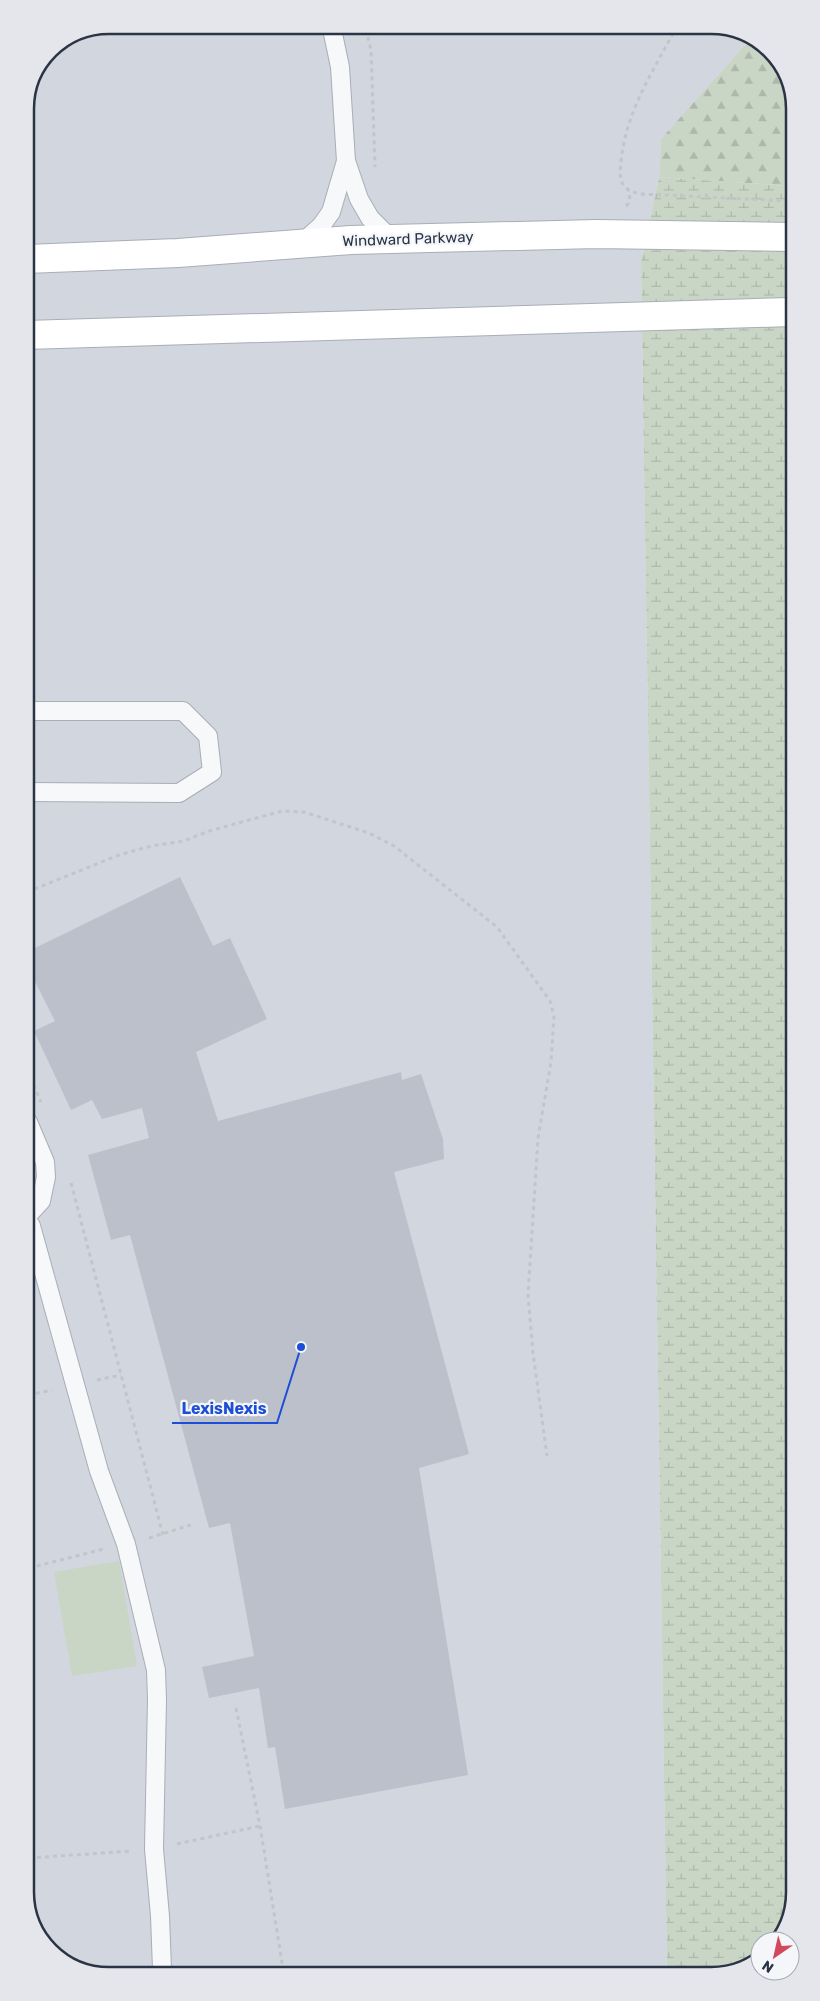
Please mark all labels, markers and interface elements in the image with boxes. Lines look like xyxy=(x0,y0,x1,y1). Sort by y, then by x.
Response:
street label: Windward Parkway xyxy=(342,228,474,250)
callout: LexisNexis xyxy=(172,1392,277,1423)
text: LexisNexis xyxy=(181,1399,267,1418)
north arrow xyxy=(750,1931,800,1981)
text: N xyxy=(759,1956,777,1976)

